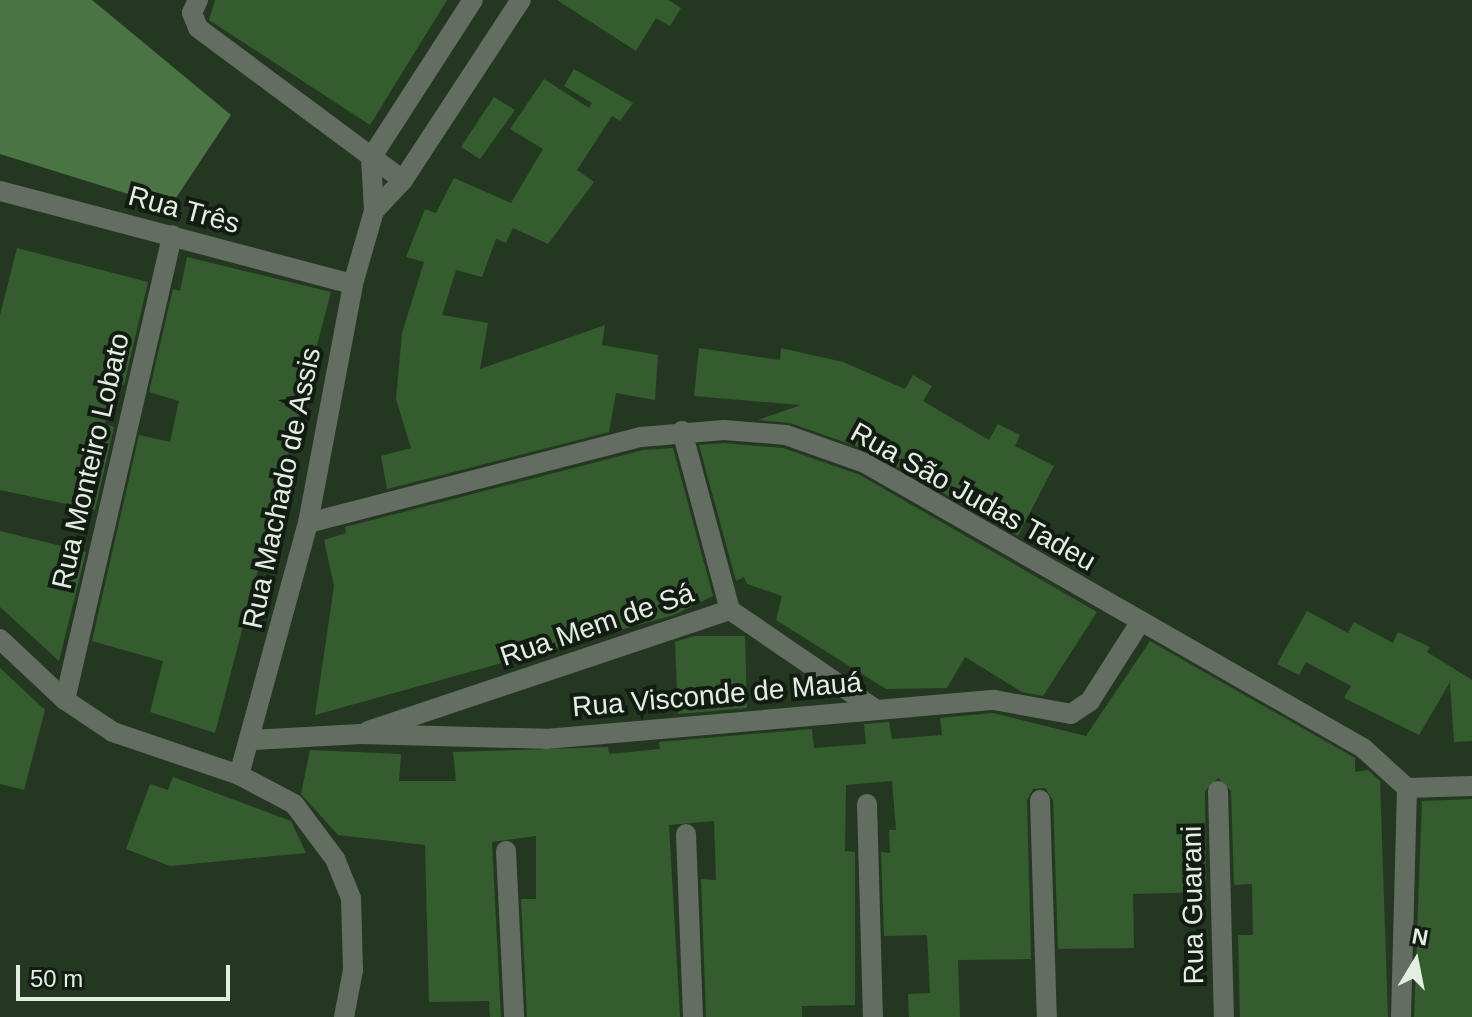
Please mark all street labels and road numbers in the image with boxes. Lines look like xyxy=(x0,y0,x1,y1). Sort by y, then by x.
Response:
street label: Rua Três xyxy=(125,179,243,241)
street label: Rua Monteiro Lobato xyxy=(45,330,137,592)
street label: Rua Machado de Assis xyxy=(236,344,328,632)
street label: Rua São Judas Tadeu xyxy=(844,416,1102,578)
street label: Rua Mem de Sá xyxy=(496,576,698,674)
street label: Rua Visconde de Mauá xyxy=(571,666,863,724)
street label: Rua Guarani xyxy=(1175,825,1211,985)

